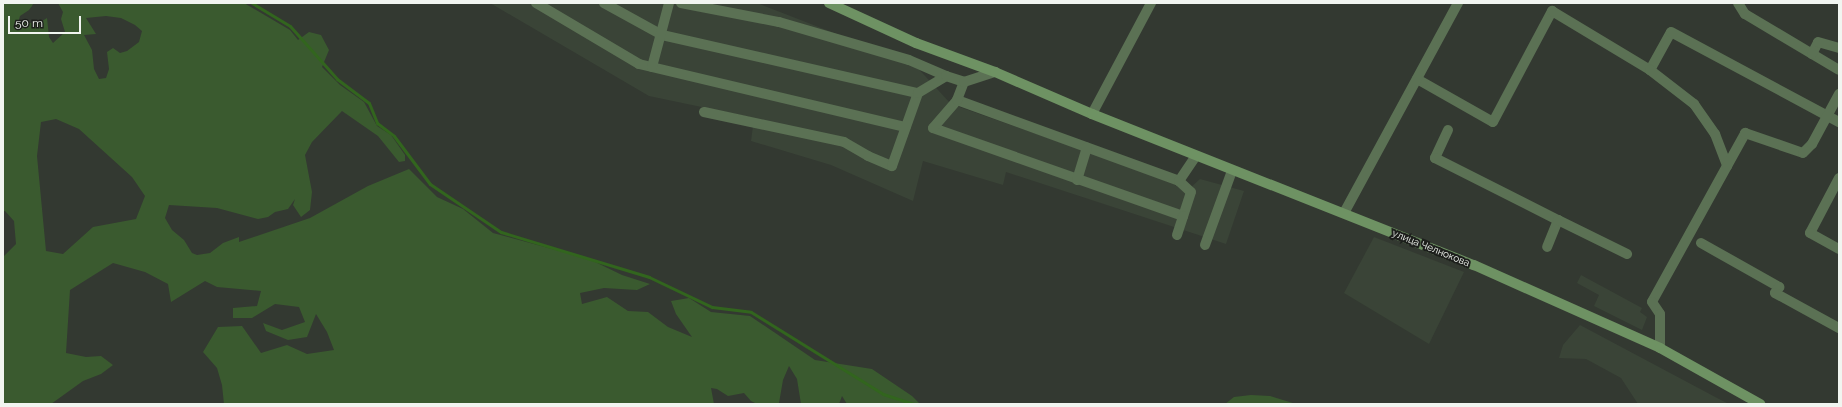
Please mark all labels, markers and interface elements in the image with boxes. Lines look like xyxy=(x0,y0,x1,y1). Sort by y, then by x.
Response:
scale bar xyxy=(10,8,83,34)
text: 50 m xyxy=(15,16,43,30)
street label: улица Челнокова xyxy=(1391,227,1471,269)

